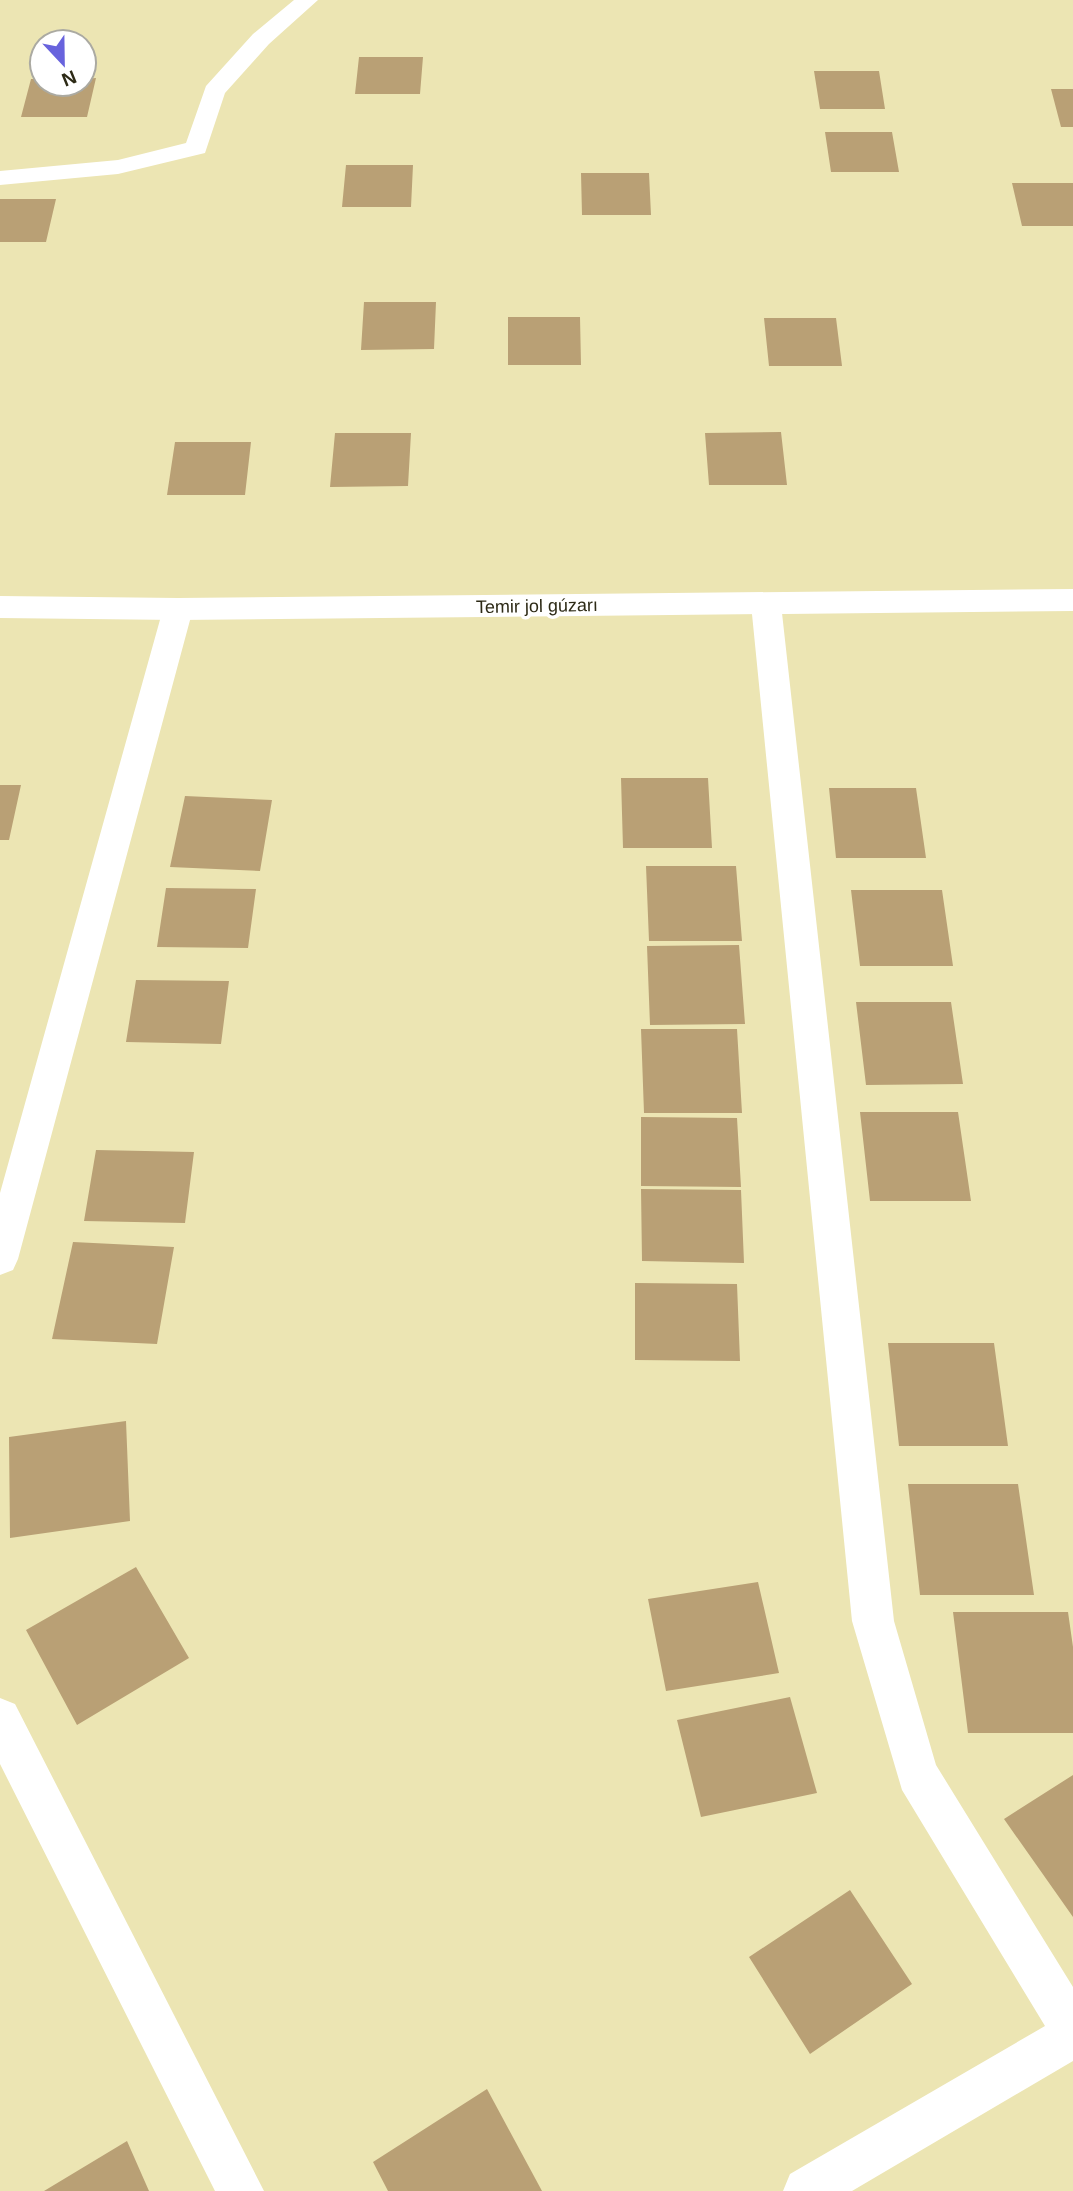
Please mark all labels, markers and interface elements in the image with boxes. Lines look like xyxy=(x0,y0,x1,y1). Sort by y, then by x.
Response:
north arrow xyxy=(28,28,98,98)
text: N xyxy=(59,66,79,91)
street label: Temir jol gúzarı xyxy=(476,595,598,617)

